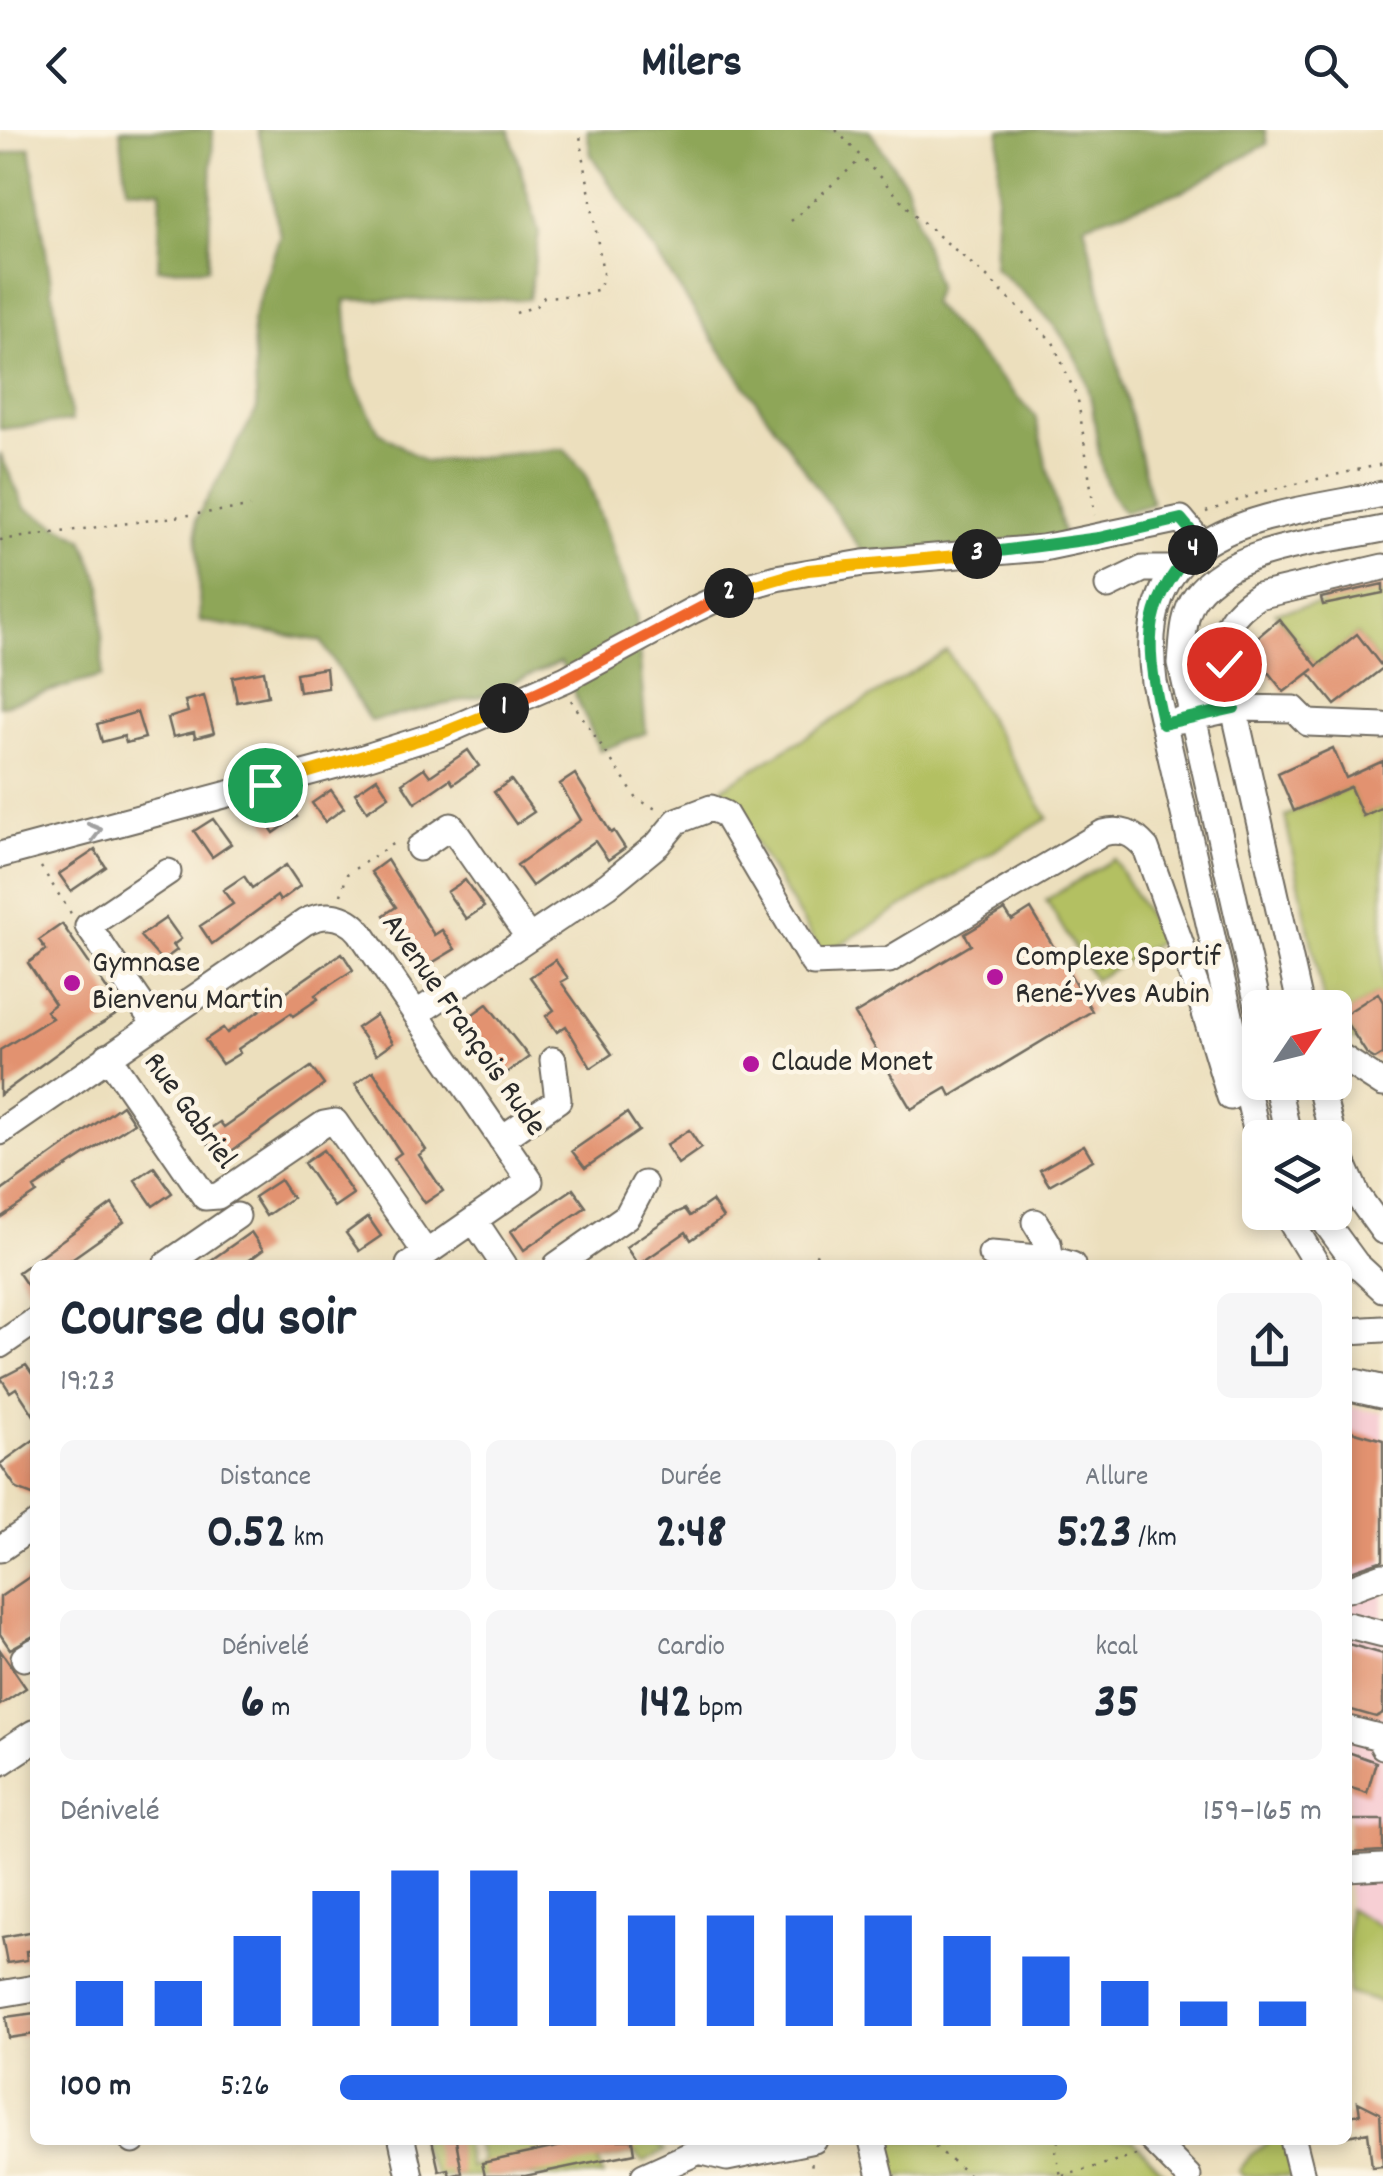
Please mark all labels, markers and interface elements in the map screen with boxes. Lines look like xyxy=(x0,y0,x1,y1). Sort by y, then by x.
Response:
text: Milers xyxy=(641,33,742,97)
icon: back xyxy=(30,38,85,93)
icon: search xyxy=(1298,38,1353,93)
pin: 4 xyxy=(1168,525,1218,575)
pin: 3 xyxy=(952,529,1002,579)
text: 4 xyxy=(1187,530,1199,570)
text: 3 xyxy=(971,534,983,574)
pin: 2 xyxy=(704,568,754,618)
text: 2 xyxy=(723,573,735,613)
pin xyxy=(1182,622,1267,707)
icon: check xyxy=(1197,637,1252,692)
pin: 1 xyxy=(479,683,529,733)
text: 1 xyxy=(501,688,507,728)
pin xyxy=(223,743,308,828)
icon: arrive xyxy=(238,758,293,813)
one-way arrow xyxy=(86,822,103,843)
street label: Avenue François Rude xyxy=(368,905,556,1147)
place label: Complexe Sportif René-Yves Aubin xyxy=(1015,936,1221,1019)
place label: Gymnase Bienvenu Martin xyxy=(92,942,283,1025)
marker: Complexe Sportif René-Yves Aubin xyxy=(984,966,1006,988)
marker: Gymnase Bienvenu Martin xyxy=(61,972,83,994)
north arrow xyxy=(1242,990,1352,1100)
map controls xyxy=(1242,990,1352,1230)
place label: Claude Monet xyxy=(771,1041,933,1087)
street label: Rue Gabriel xyxy=(130,1044,247,1181)
marker: Claude Monet xyxy=(740,1053,762,1075)
button: layers xyxy=(1242,1120,1352,1230)
text: Course du soir xyxy=(60,1283,356,1362)
button: share xyxy=(1217,1293,1322,1398)
text: 19:23 xyxy=(60,1360,115,1406)
text: Distance xyxy=(220,1459,311,1499)
text: Durée xyxy=(660,1459,722,1499)
text: Allure xyxy=(1085,1459,1148,1499)
text: 0.52 xyxy=(206,1499,287,1571)
text: 2:48 xyxy=(656,1499,726,1571)
text: 5:23 xyxy=(1056,1499,1132,1571)
text: km xyxy=(287,1520,324,1560)
text: /km xyxy=(1132,1520,1177,1560)
text: Dénivelé xyxy=(222,1629,309,1669)
text: Cardio xyxy=(657,1629,725,1669)
text: kcal xyxy=(1095,1629,1138,1669)
text: 6 xyxy=(240,1669,265,1741)
text: 142 xyxy=(639,1669,692,1741)
text: 35 xyxy=(1094,1669,1139,1741)
text: m xyxy=(265,1690,290,1730)
text: bpm xyxy=(692,1690,743,1730)
text: Dénivelé xyxy=(60,1790,160,1836)
text: 159–165 m xyxy=(1203,1790,1322,1836)
text: 100 m xyxy=(60,2065,131,2111)
text: 5:26 xyxy=(220,2065,270,2111)

